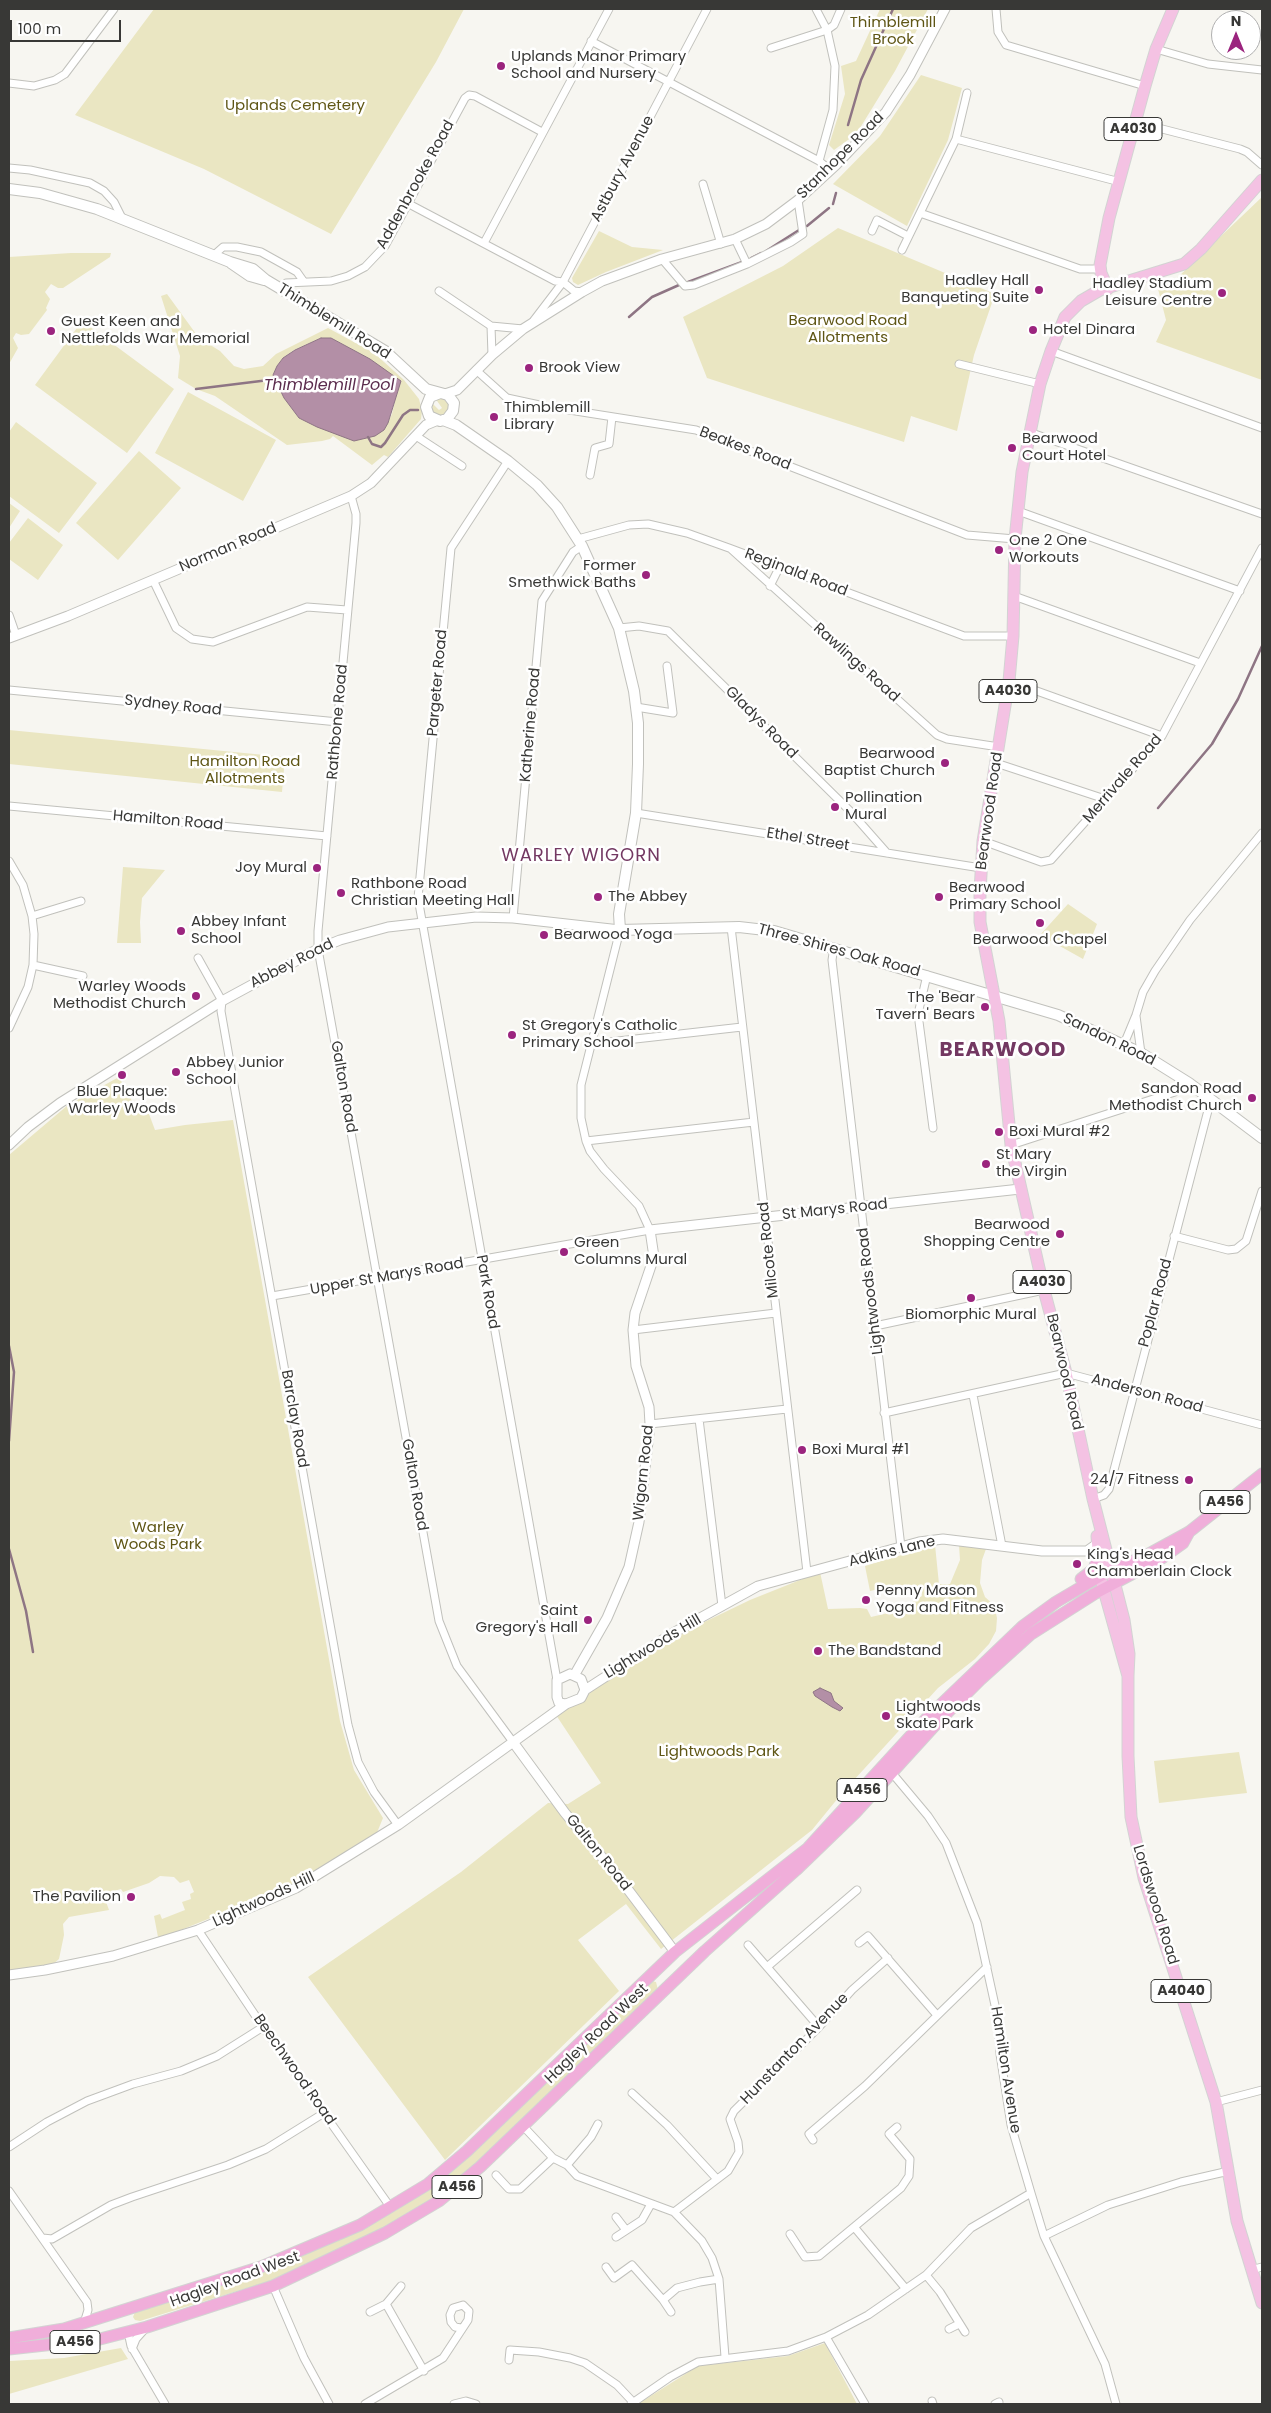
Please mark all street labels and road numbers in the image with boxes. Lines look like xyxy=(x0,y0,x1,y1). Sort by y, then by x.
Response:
street label: Stanhope Road xyxy=(794,109,888,203)
street label: Astbury Avenue xyxy=(587,113,659,225)
street label: Addenbrooke Road xyxy=(373,118,459,252)
road number: A4030 xyxy=(1104,118,1162,140)
street label: Thimblemill Road xyxy=(274,280,394,364)
street label: Beakes Road xyxy=(697,423,793,475)
street label: Norman Road xyxy=(177,519,279,577)
street label: Reginald Road xyxy=(742,545,850,601)
street label: Rawlings Road xyxy=(809,620,903,706)
street label: Pargeter Road xyxy=(424,629,452,737)
street label: Rathbone Road xyxy=(324,663,352,781)
street label: Katherine Road xyxy=(517,667,545,783)
road number: A4030 xyxy=(979,679,1037,702)
street label: Gladys Road xyxy=(721,683,801,763)
street label: Sydney Road xyxy=(123,692,223,720)
street label: Merrivale Road xyxy=(1080,731,1166,827)
street label: Bearwood Road xyxy=(973,751,1007,871)
street label: Hamilton Road xyxy=(112,807,224,835)
street label: Ethel Street xyxy=(765,825,851,855)
street label: Three Shires Oak Road xyxy=(756,921,922,981)
street label: Abbey Road xyxy=(247,935,337,993)
street label: Sandon Road xyxy=(1060,1010,1158,1070)
street label: Galton Road xyxy=(326,1040,360,1134)
street label: St Marys Road xyxy=(781,1195,889,1225)
street label: Milcote Road xyxy=(755,1201,783,1299)
street label: Lightwoods Road xyxy=(854,1226,888,1356)
street label: Park Road xyxy=(472,1253,502,1331)
street label: Upper St Marys Road xyxy=(309,1255,465,1299)
street label: Poplar Road xyxy=(1136,1257,1176,1349)
road number: A4030 xyxy=(1013,1270,1071,1294)
street label: Bearwood Road xyxy=(1042,1312,1086,1432)
street label: Barclay Road xyxy=(277,1369,311,1469)
street label: Anderson Road xyxy=(1089,1370,1205,1418)
street label: Wigorn Road xyxy=(630,1424,658,1522)
street label: Galton Road xyxy=(397,1438,431,1532)
road number: A456 xyxy=(1200,1490,1250,1514)
street label: Adkins Lane xyxy=(847,1533,937,1571)
street label: Lightwoods Hill xyxy=(601,1611,705,1683)
road number: A456 xyxy=(837,1778,887,1802)
street label: Galton Road xyxy=(562,1811,634,1895)
street label: Lordswood Road xyxy=(1128,1843,1182,1967)
street label: Lightwoods Hill xyxy=(210,1869,318,1931)
street label: Hagley Road West xyxy=(542,1980,652,2088)
road number: A4040 xyxy=(1151,1980,1211,2002)
street label: Hunstanton Avenue xyxy=(737,1990,853,2108)
street label: Hamilton Avenue xyxy=(986,2005,1024,2135)
street label: Beechwood Road xyxy=(249,2011,339,2129)
road number: A456 xyxy=(432,2176,482,2198)
street label: Hagley Road West xyxy=(168,2248,302,2312)
road number: A456 xyxy=(50,2330,100,2354)

